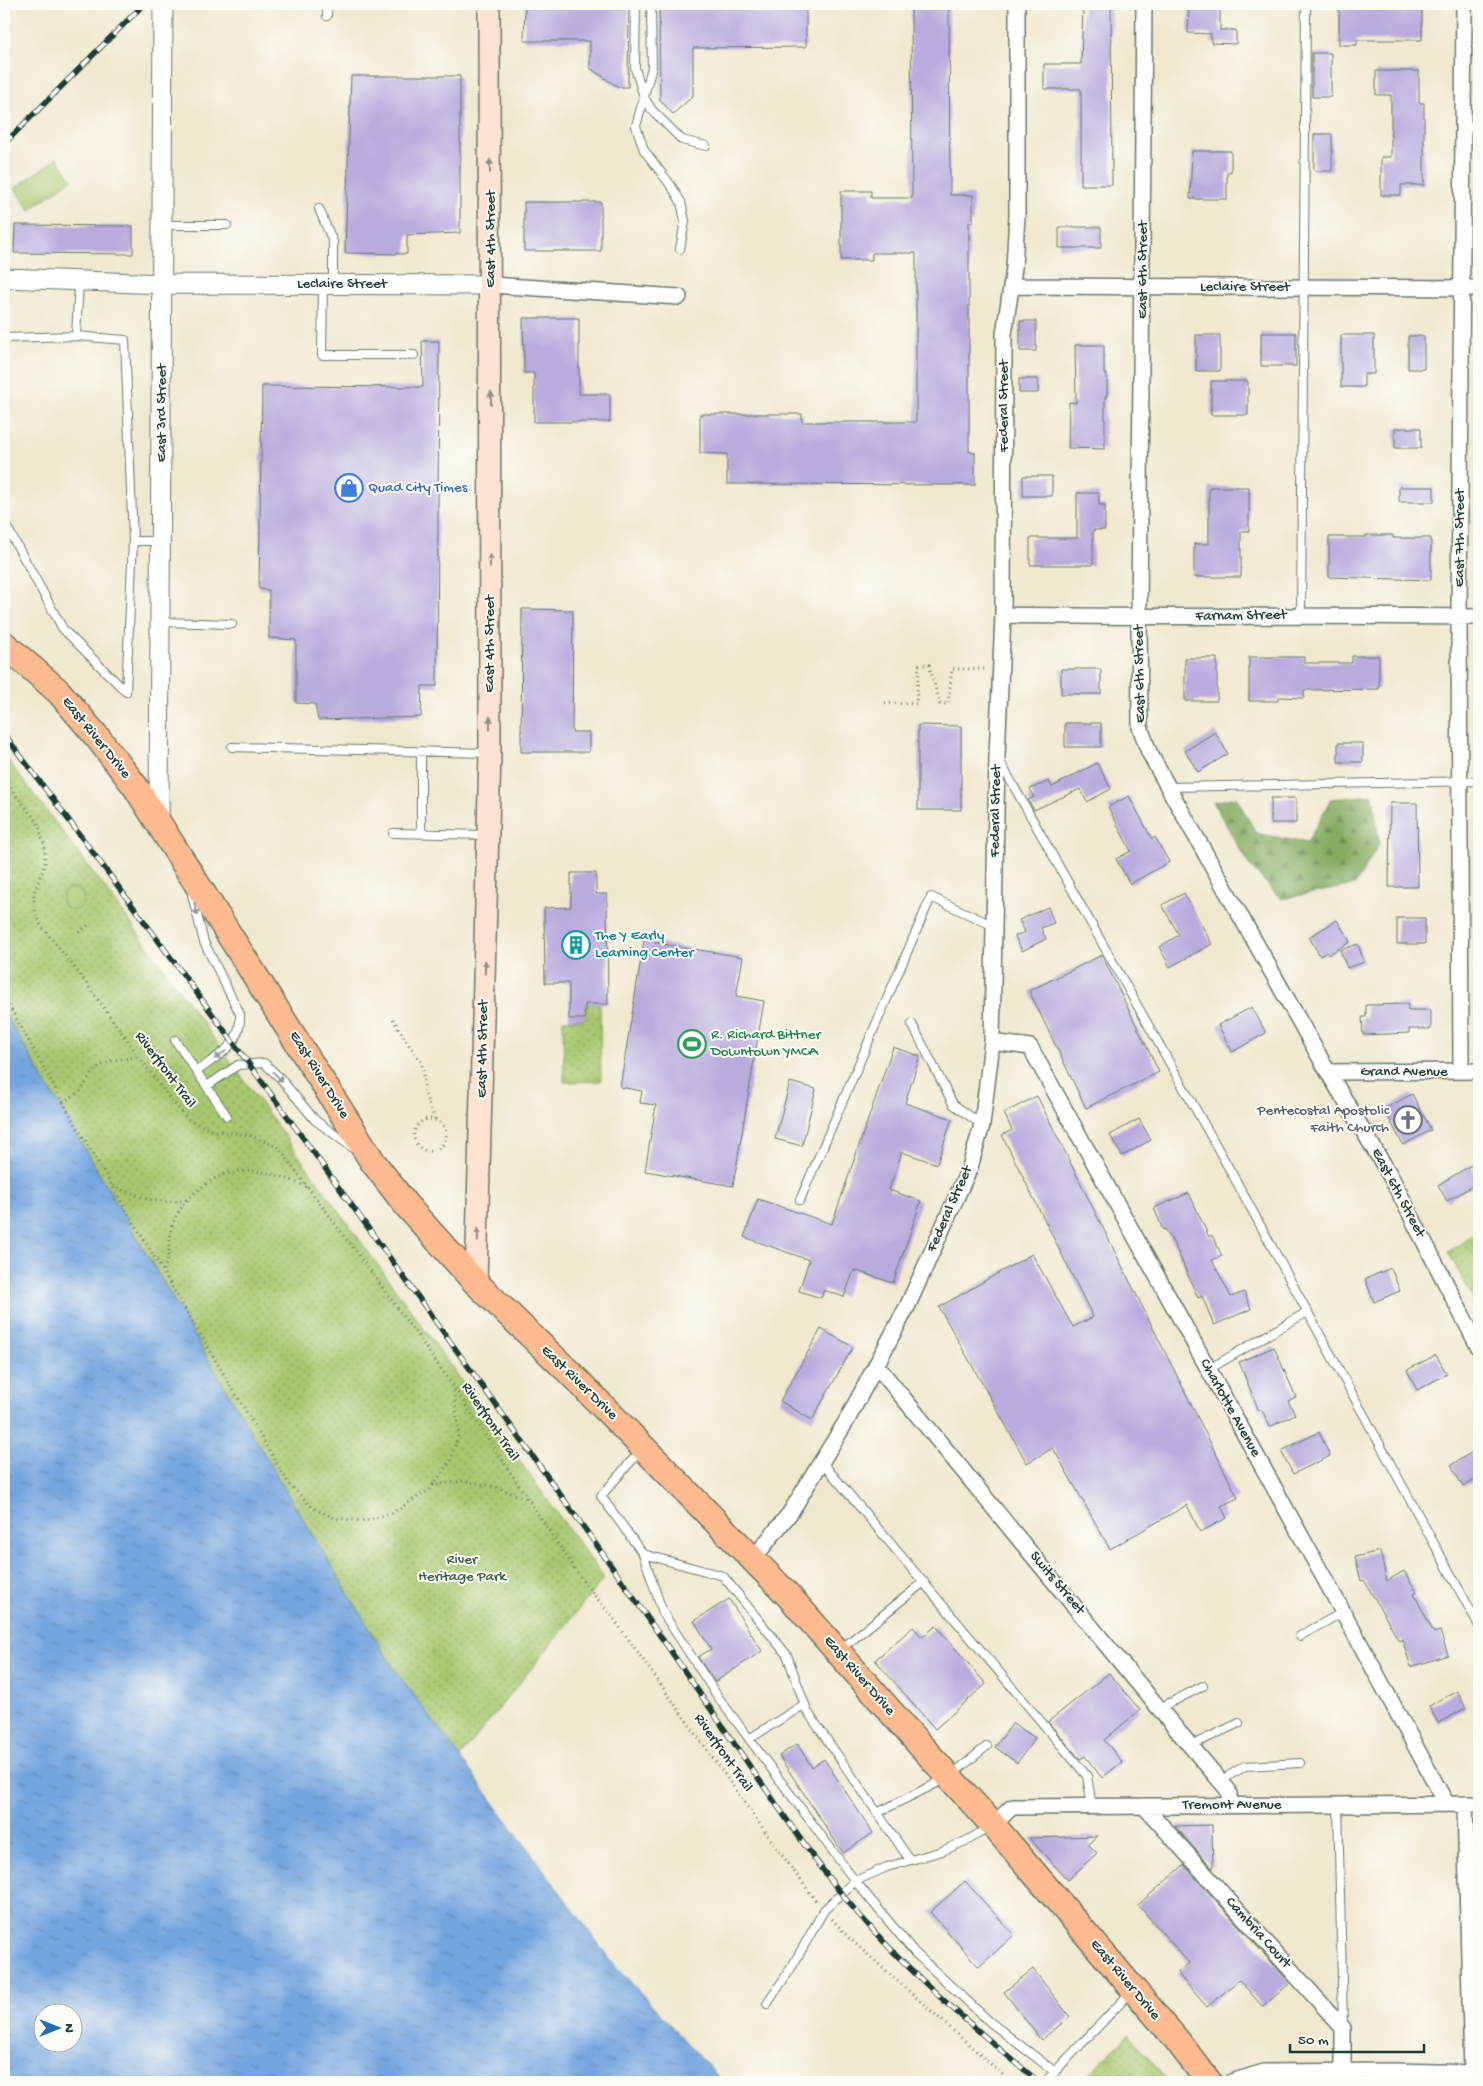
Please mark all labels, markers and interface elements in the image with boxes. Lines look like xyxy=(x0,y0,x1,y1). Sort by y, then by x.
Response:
one-way arrow xyxy=(486,158,494,174)
street label: East 4th Street xyxy=(482,188,500,288)
street label: East 6th Street xyxy=(1134,219,1152,319)
street label: Leclaire Street xyxy=(297,275,389,293)
street label: Leclaire Street xyxy=(1200,278,1292,296)
street label: Federal Street xyxy=(995,358,1013,453)
street label: East 3rd Street xyxy=(153,362,171,462)
one-way arrow xyxy=(487,390,495,406)
shop icon: Quad City Times xyxy=(334,473,364,503)
place label: Quad City Times xyxy=(368,479,468,497)
street label: East 7th Street xyxy=(1451,487,1469,587)
one-way arrow xyxy=(486,552,494,568)
street label: East 4th Street xyxy=(481,593,499,693)
street label: Farnam Street xyxy=(1194,606,1289,626)
street label: East 6th Street xyxy=(1130,623,1150,723)
street label: East River Drive xyxy=(58,694,135,783)
one-way arrow xyxy=(486,715,494,731)
street label: Federal Street xyxy=(986,763,1006,858)
one-way arrow xyxy=(192,902,200,917)
place label: The Y Early Learning Center xyxy=(594,927,695,962)
building icon: The Y Early Learning Center xyxy=(561,930,591,960)
one-way arrow xyxy=(481,959,489,975)
street label: East 4th Street xyxy=(473,998,493,1098)
place label: R. Richard Bittner Downtown YMCA xyxy=(710,1026,822,1061)
street label: Riverfront Trail xyxy=(130,1028,200,1112)
street label: East River Drive xyxy=(285,1028,353,1122)
sports icon: R. Richard Bittner Downtown YMCA xyxy=(677,1029,707,1059)
one-way arrow xyxy=(214,1049,227,1060)
street label: Grand Avenue xyxy=(1360,1063,1448,1081)
one-way arrow xyxy=(272,1071,284,1083)
place label: Pentecostal Apostolic Faith Church xyxy=(1256,1102,1390,1137)
church icon: Pentecostal Apostolic Faith Church xyxy=(1393,1105,1423,1135)
street label: East 6th Street xyxy=(1367,1145,1430,1242)
street label: Federal Street xyxy=(923,1161,978,1256)
one-way arrow xyxy=(475,1226,483,1242)
street label: East River Drive xyxy=(537,1342,621,1424)
street label: Charlotte Avenue xyxy=(1196,1356,1265,1460)
street label: Riverfront Trail xyxy=(457,1379,523,1465)
street label: Swits Street xyxy=(1025,1548,1090,1620)
park label: River Heritage Park xyxy=(418,1551,507,1586)
street label: East River Drive xyxy=(819,1632,899,1720)
street label: Riverfront Trail xyxy=(689,1710,757,1796)
street label: Tremont Avenue xyxy=(1181,1796,1282,1814)
street label: Cambria Court xyxy=(1221,1894,1296,1974)
street label: East River Drive xyxy=(1086,1936,1164,2024)
north arrow xyxy=(32,2004,82,2054)
scale bar xyxy=(1290,2021,1424,2053)
text: N xyxy=(60,2023,77,2033)
text: 50 m xyxy=(1298,2032,1329,2050)

